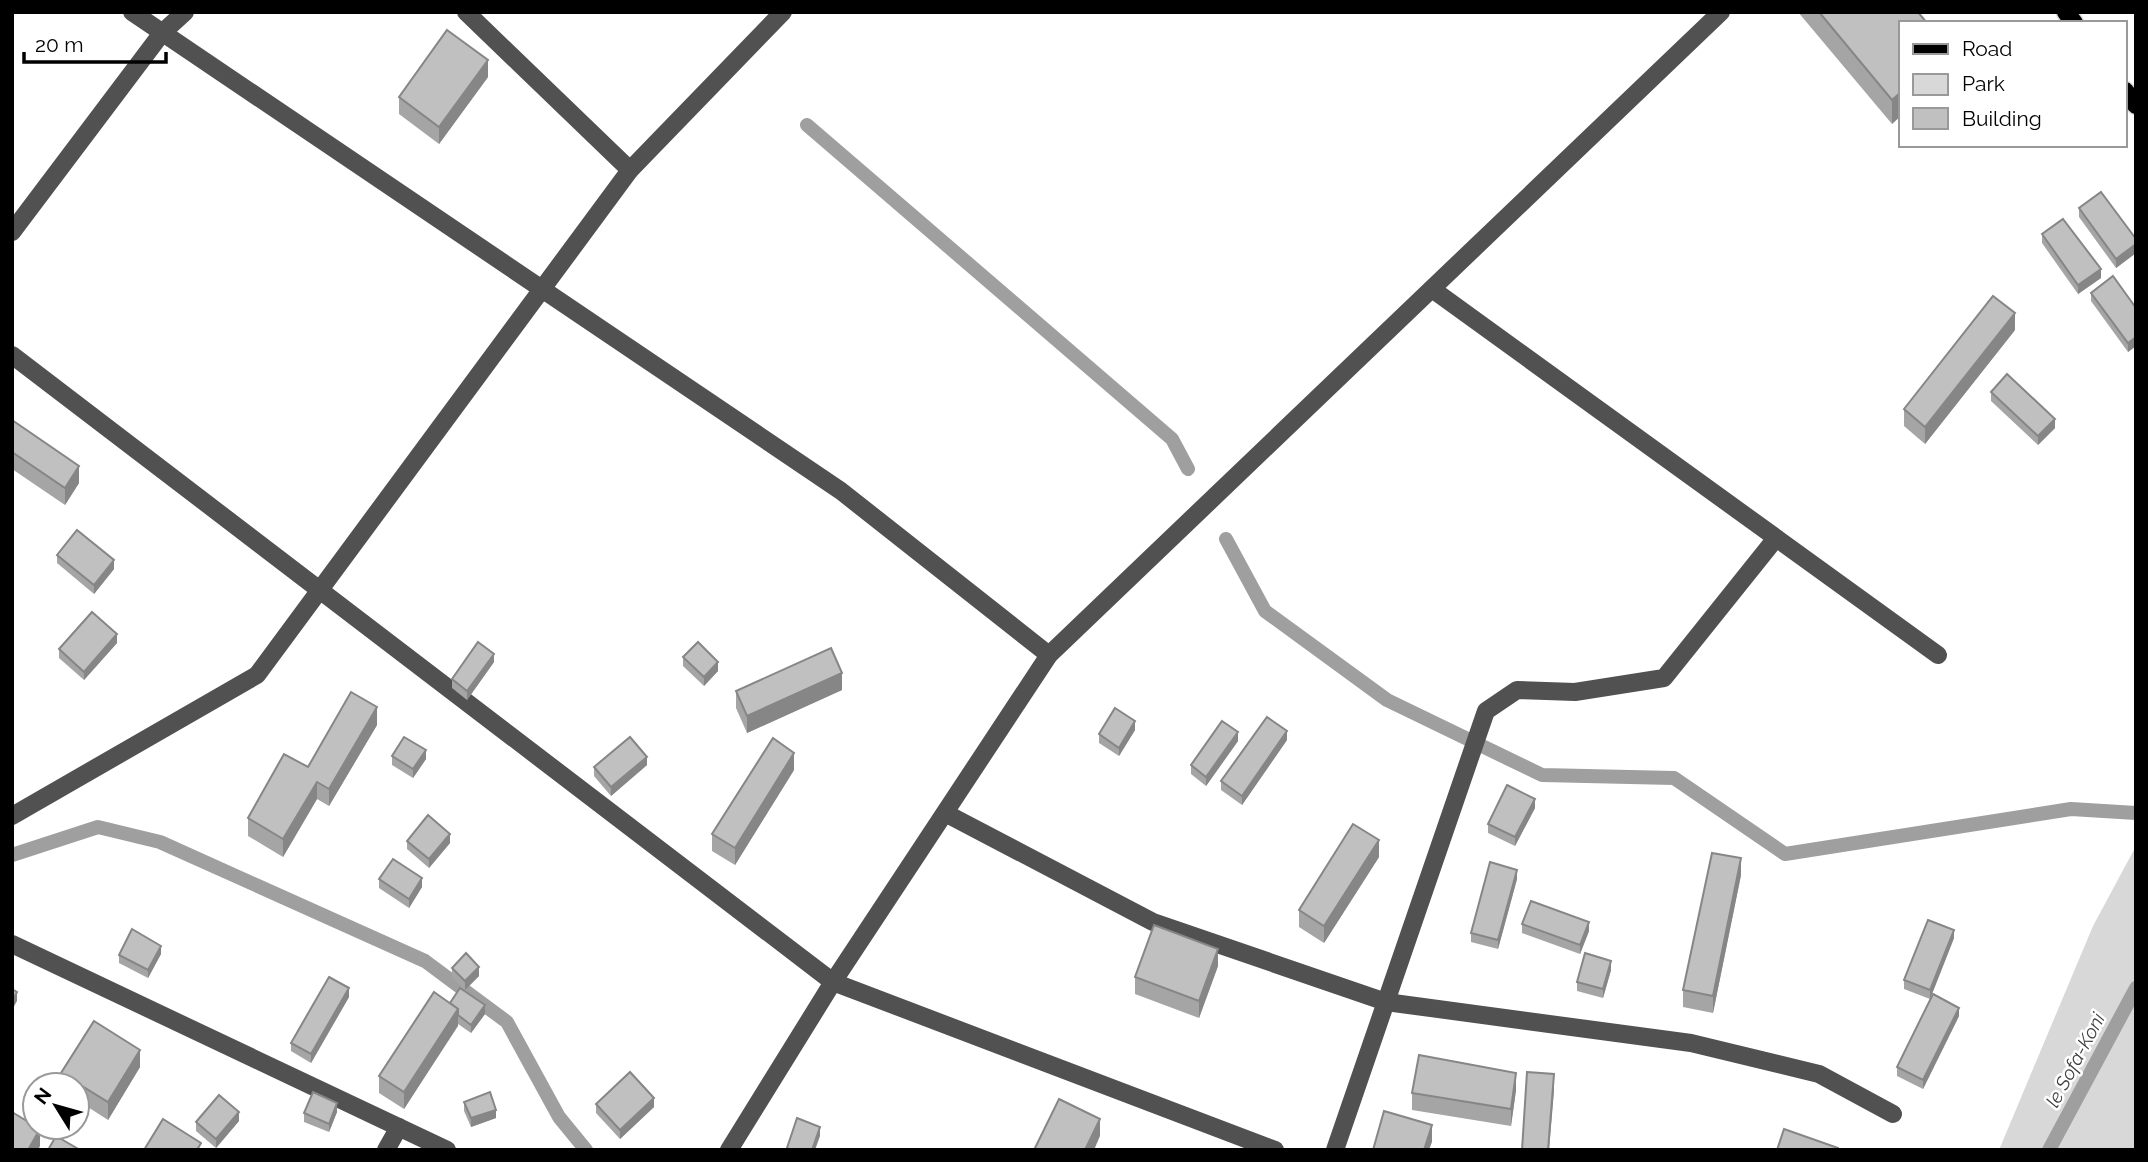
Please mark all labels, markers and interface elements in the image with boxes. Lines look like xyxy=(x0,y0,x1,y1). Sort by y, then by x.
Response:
scale bar xyxy=(24,21,166,65)
legend xyxy=(1899,21,2127,147)
text: 20 m xyxy=(35,32,83,57)
text: Road xyxy=(1962,36,2012,61)
text: Park xyxy=(1962,71,2005,96)
text: Building xyxy=(1962,106,2042,131)
water label: le Sofa-Koni xyxy=(2041,1008,2109,1111)
north arrow xyxy=(21,1071,91,1141)
text: N xyxy=(29,1083,56,1108)

